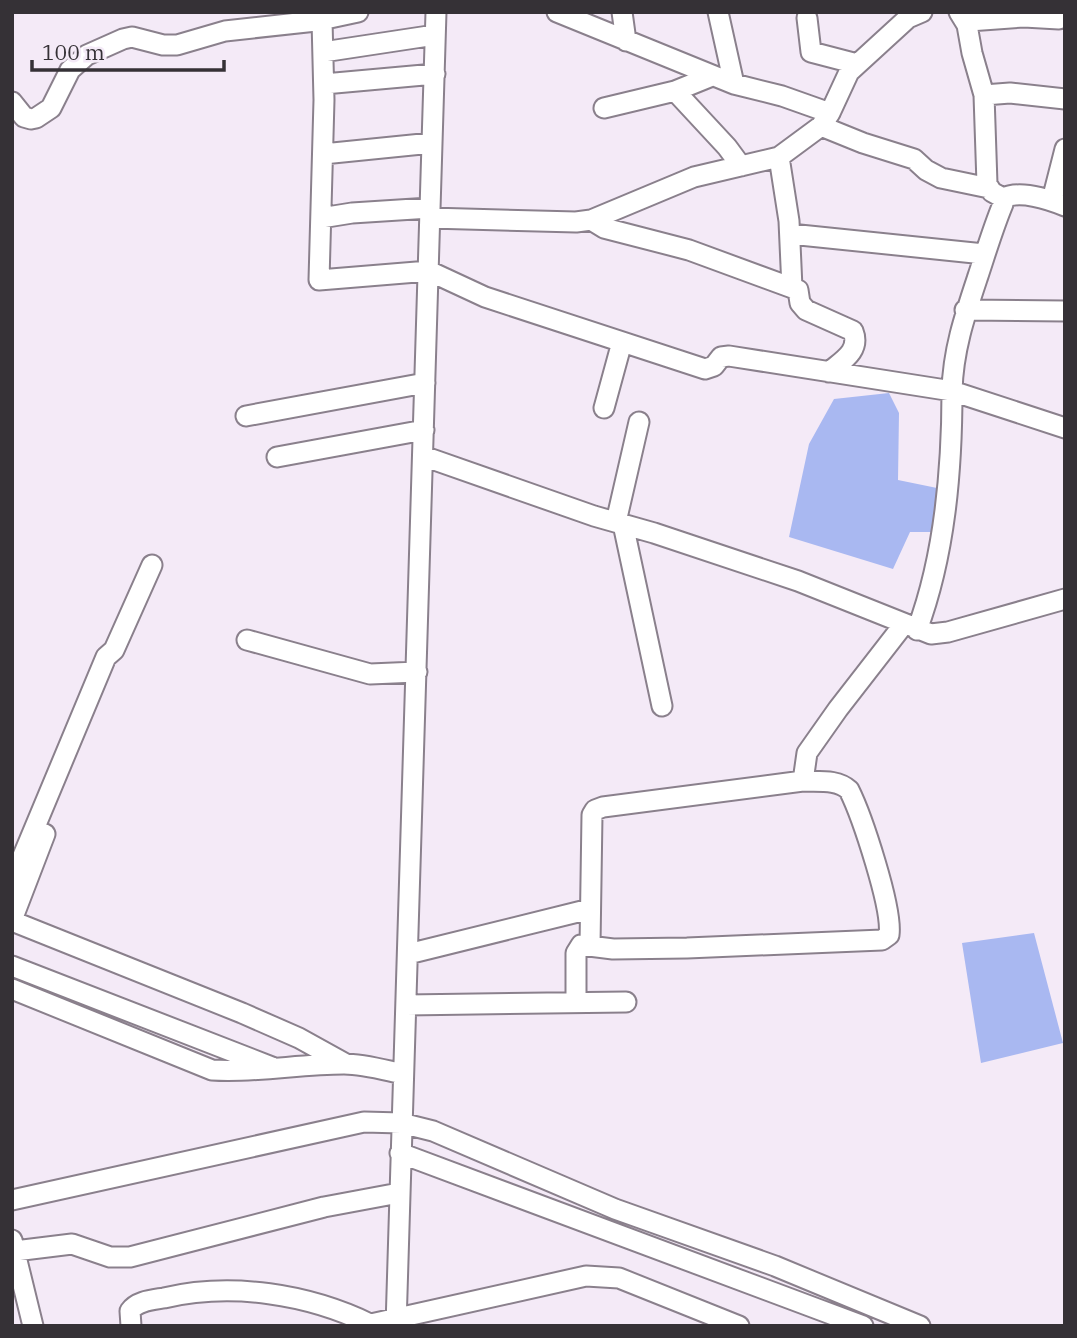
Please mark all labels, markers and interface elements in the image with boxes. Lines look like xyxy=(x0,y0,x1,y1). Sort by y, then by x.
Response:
scale bar xyxy=(32,28,224,72)
text: 100 m xyxy=(42,38,105,66)

